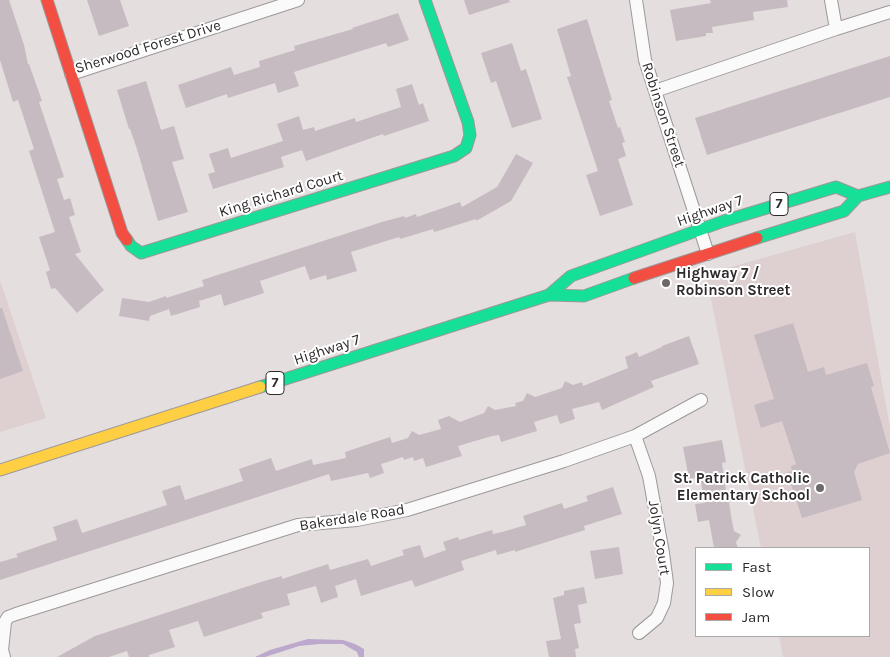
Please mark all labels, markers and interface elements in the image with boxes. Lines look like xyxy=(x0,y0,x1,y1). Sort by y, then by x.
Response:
street label: Sherwood Forest Drive xyxy=(73,16,223,78)
street label: Robinson Street xyxy=(637,60,689,170)
street label: King Richard Court xyxy=(217,167,345,221)
street label: Highway 7 xyxy=(675,191,745,231)
road number: 7 xyxy=(770,192,788,215)
place label: Highway 7 / Robinson Street xyxy=(676,265,790,300)
marker: Highway 7 / Robinson Street xyxy=(660,277,672,289)
street label: Highway 7 xyxy=(292,331,362,369)
road number: 7 xyxy=(266,372,284,394)
place label: St. Patrick Catholic Elementary School xyxy=(673,470,810,505)
marker: St. Patrick Catholic Elementary School xyxy=(814,482,826,494)
street label: Jolyn Court xyxy=(644,499,674,577)
street label: Bakerdale Road xyxy=(298,501,406,535)
legend xyxy=(695,547,870,637)
text: Fast xyxy=(742,558,771,576)
text: Slow xyxy=(742,583,774,601)
text: Jam xyxy=(742,608,770,626)

